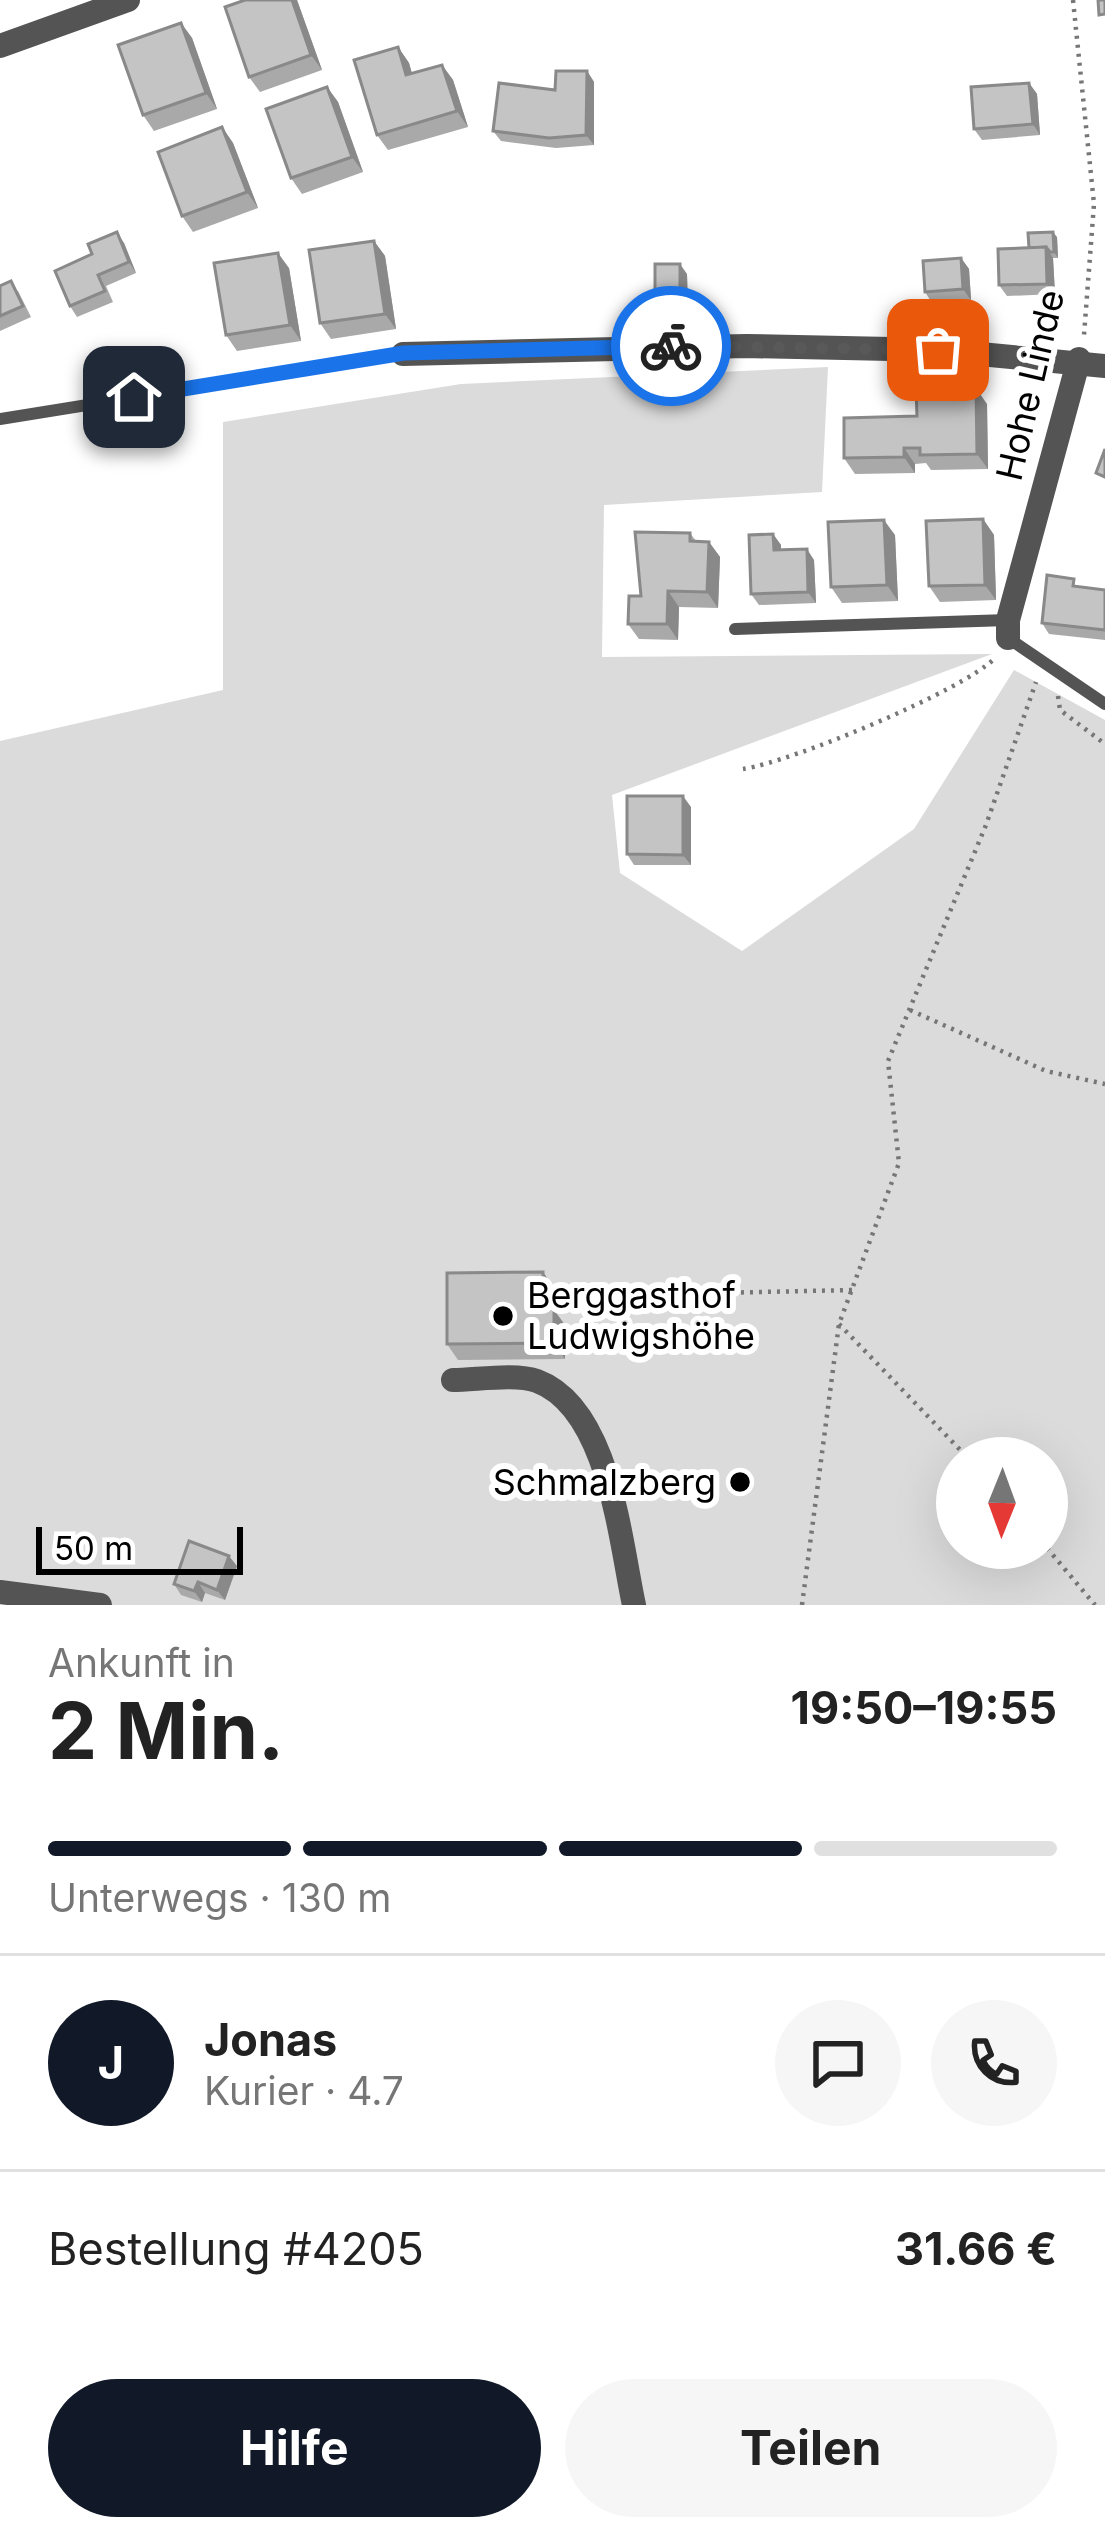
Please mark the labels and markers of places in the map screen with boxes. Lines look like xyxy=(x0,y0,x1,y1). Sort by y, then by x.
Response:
pin xyxy=(887,299,989,401)
pin xyxy=(83,346,185,448)
place label: Berggasthof Ludwigshöhe xyxy=(527,1273,755,1358)
marker: Berggasthof Ludwigshöhe xyxy=(490,1303,516,1329)
place label: Schmalzberg xyxy=(493,1460,716,1504)
marker: Schmalzberg xyxy=(727,1469,753,1495)

